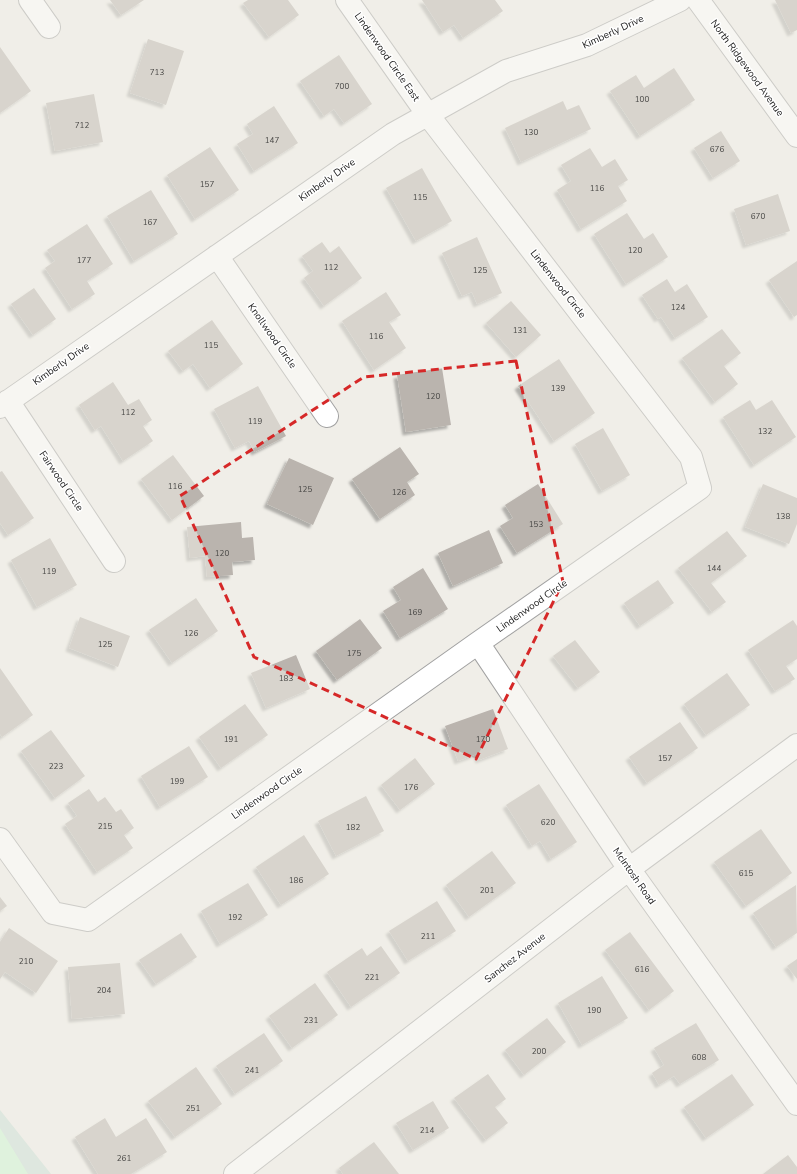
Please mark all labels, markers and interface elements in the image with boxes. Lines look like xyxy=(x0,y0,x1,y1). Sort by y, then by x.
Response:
street label: Lindenwood Circle East xyxy=(351,10,423,105)
street label: Kimberly Drive xyxy=(580,12,646,52)
street label: North Ridgewood Avenue xyxy=(707,17,787,119)
house number: 713 xyxy=(150,67,164,78)
house number: 700 xyxy=(335,81,349,92)
house number: 100 xyxy=(635,94,649,105)
house number: 712 xyxy=(75,120,89,131)
house number: 130 xyxy=(524,127,538,138)
house number: 147 xyxy=(265,135,279,146)
house number: 676 xyxy=(710,144,724,155)
street label: Kimberly Drive xyxy=(296,155,358,205)
house number: 157 xyxy=(200,179,214,190)
house number: 116 xyxy=(590,183,604,194)
house number: 115 xyxy=(413,192,427,203)
house number: 670 xyxy=(751,211,765,222)
house number: 167 xyxy=(143,217,157,228)
house number: 120 xyxy=(628,245,642,256)
street label: Lindenwood Circle xyxy=(527,247,589,321)
house number: 177 xyxy=(77,255,91,266)
house number: 112 xyxy=(324,262,338,273)
house number: 125 xyxy=(473,265,487,276)
street label: Knollwood Circle xyxy=(244,301,300,371)
house number: 124 xyxy=(671,302,685,313)
house number: 131 xyxy=(513,325,527,336)
house number: 116 xyxy=(369,331,383,342)
street label: Kimberly Drive xyxy=(30,339,92,389)
house number: 115 xyxy=(204,340,218,351)
house number: 139 xyxy=(551,383,565,394)
house number: 120 xyxy=(426,391,440,402)
house number: 112 xyxy=(121,407,135,418)
house number: 119 xyxy=(248,416,262,427)
house number: 132 xyxy=(758,426,772,437)
street label: Fairwood Circle xyxy=(36,448,86,514)
house number: 116 xyxy=(168,481,182,492)
house number: 125 xyxy=(298,484,312,495)
house number: 126 xyxy=(392,487,406,498)
house number: 138 xyxy=(776,511,790,522)
house number: 153 xyxy=(529,519,543,530)
house number: 120 xyxy=(215,548,229,559)
house number: 144 xyxy=(707,563,721,574)
house number: 119 xyxy=(42,566,56,577)
street label: Lindenwood Circle xyxy=(494,576,570,636)
house number: 169 xyxy=(408,607,422,618)
house number: 126 xyxy=(184,628,198,639)
house number: 125 xyxy=(98,639,112,650)
house number: 175 xyxy=(347,648,361,659)
house number: 183 xyxy=(279,673,293,684)
house number: 191 xyxy=(224,734,238,745)
house number: 170 xyxy=(476,734,490,745)
house number: 157 xyxy=(658,753,672,764)
house number: 223 xyxy=(49,761,63,772)
street label: Lindenwood Circle xyxy=(229,763,305,823)
house number: 199 xyxy=(170,776,184,787)
house number: 176 xyxy=(404,782,418,793)
house number: 620 xyxy=(541,817,555,828)
house number: 215 xyxy=(98,821,112,832)
house number: 182 xyxy=(346,822,360,833)
street label: McIntosh Road xyxy=(609,845,659,907)
house number: 615 xyxy=(739,868,753,879)
house number: 186 xyxy=(289,875,303,886)
house number: 201 xyxy=(480,885,494,896)
house number: 192 xyxy=(228,912,242,923)
street label: Sanchez Avenue xyxy=(482,930,548,986)
house number: 211 xyxy=(421,931,435,942)
house number: 210 xyxy=(19,956,33,967)
house number: 616 xyxy=(635,964,649,975)
house number: 221 xyxy=(365,972,379,983)
house number: 204 xyxy=(97,985,111,996)
house number: 190 xyxy=(587,1005,601,1016)
house number: 231 xyxy=(304,1015,318,1026)
house number: 200 xyxy=(532,1046,546,1057)
house number: 608 xyxy=(692,1052,706,1063)
house number: 241 xyxy=(245,1065,259,1076)
house number: 251 xyxy=(186,1103,200,1114)
house number: 214 xyxy=(420,1125,434,1136)
house number: 261 xyxy=(117,1153,131,1164)

